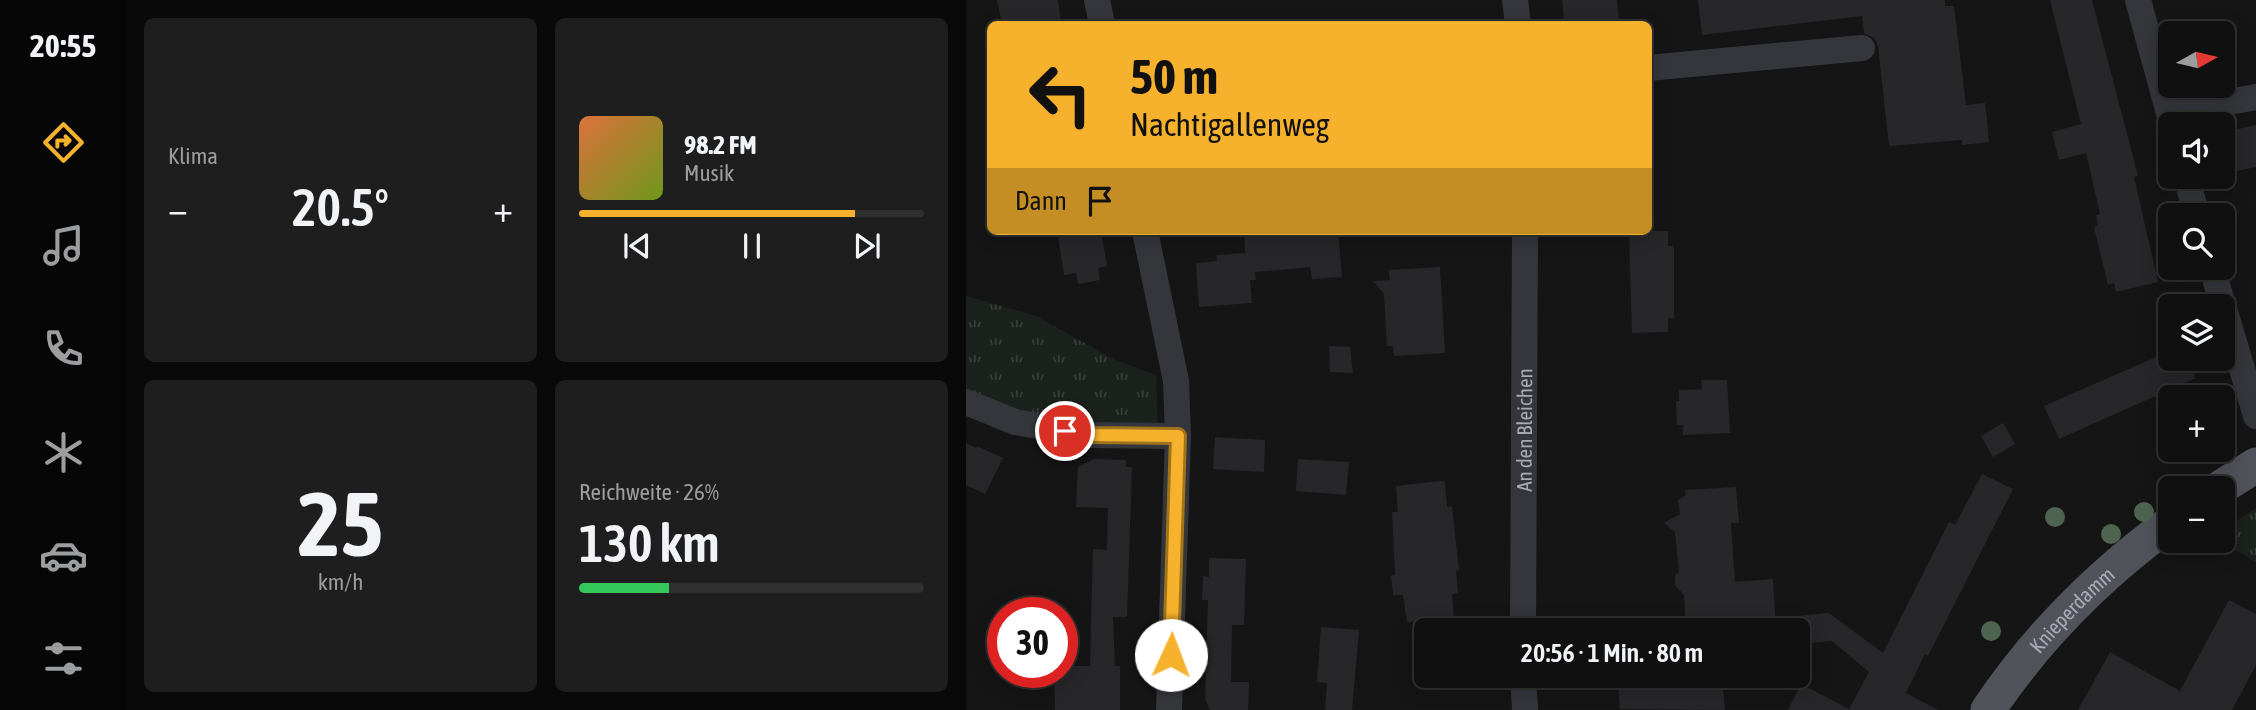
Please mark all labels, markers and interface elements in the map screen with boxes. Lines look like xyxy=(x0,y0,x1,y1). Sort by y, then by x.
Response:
north arrow xyxy=(2158,21,2235,98)
map controls xyxy=(2158,21,2235,553)
text: 20:55 xyxy=(30,27,96,64)
text: 50 m xyxy=(1130,48,1218,104)
icon: left xyxy=(1015,49,1106,140)
text: Nachtigallenweg xyxy=(1130,106,1329,143)
button: sound xyxy=(2158,112,2235,189)
icon: directions xyxy=(39,118,88,167)
text: 98.2 FM xyxy=(684,130,757,160)
text: Klima xyxy=(168,143,218,169)
text: Musik xyxy=(684,160,734,186)
text: 20.5° xyxy=(292,177,389,237)
icon: arrive xyxy=(1081,182,1119,220)
text: Dann xyxy=(1015,186,1067,216)
text: − xyxy=(168,187,188,230)
text: + xyxy=(493,187,513,230)
button: search xyxy=(2158,203,2235,280)
icon: music xyxy=(39,221,88,270)
icon: previous xyxy=(618,227,656,265)
icon: pause xyxy=(733,227,771,265)
icon: next xyxy=(848,227,886,265)
button: layers xyxy=(2158,294,2235,371)
icon: phone xyxy=(39,324,88,373)
street label: An den Bleichen xyxy=(1512,368,1536,492)
button: + xyxy=(2158,385,2235,462)
pin xyxy=(1035,401,1095,461)
icon: arrive xyxy=(1046,412,1084,450)
icon: climate xyxy=(39,428,88,477)
text: 25 xyxy=(298,471,383,575)
button: − xyxy=(2158,476,2235,553)
text: Reichweite · 26% xyxy=(579,479,719,505)
text: 130 km xyxy=(579,513,720,573)
icon: car xyxy=(39,531,88,580)
street label: Knieperdamm xyxy=(2024,562,2119,657)
text: km/h xyxy=(318,569,363,595)
speed limit sign: 30 xyxy=(987,597,1078,688)
position arrow xyxy=(1134,618,1208,692)
icon: filters xyxy=(39,634,88,683)
text: 20:56 · 1 Min. · 80 m xyxy=(1521,638,1703,668)

